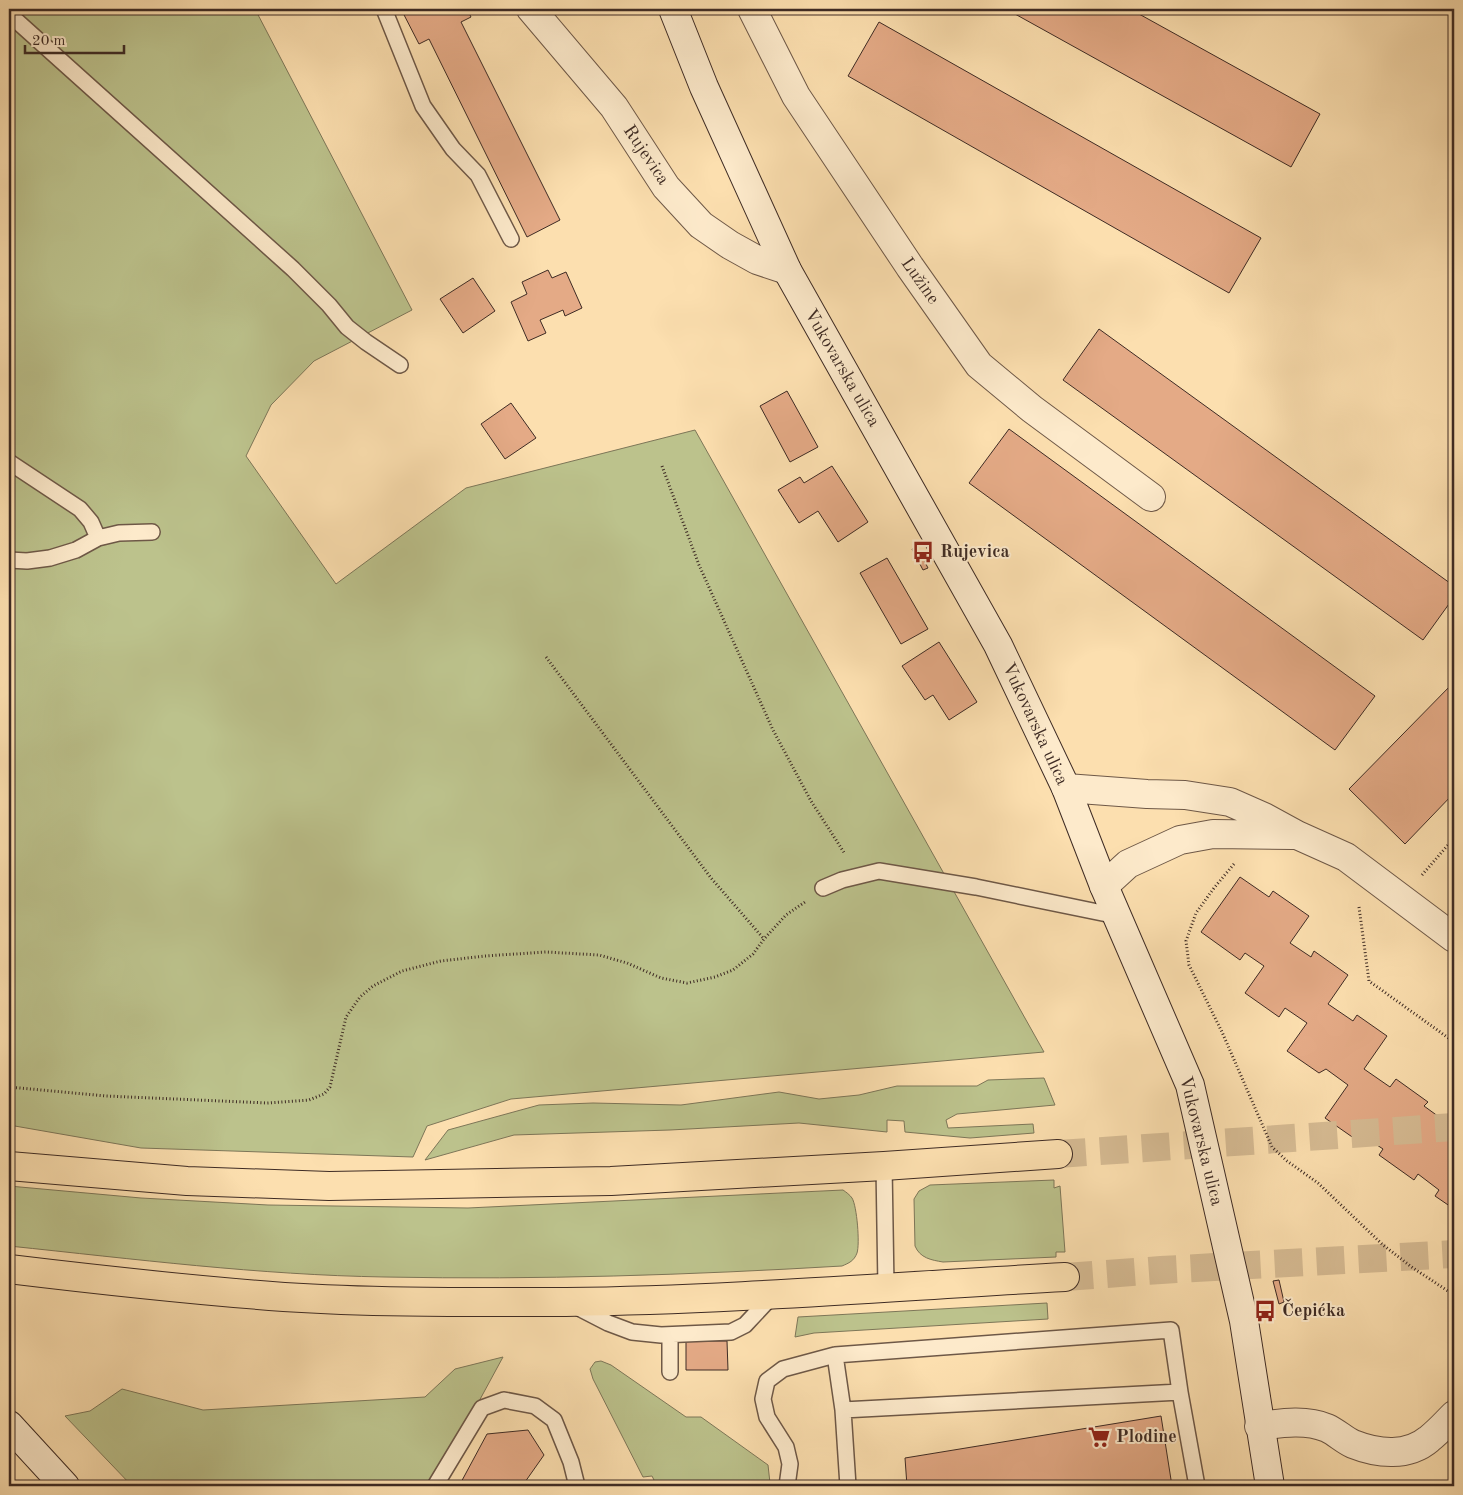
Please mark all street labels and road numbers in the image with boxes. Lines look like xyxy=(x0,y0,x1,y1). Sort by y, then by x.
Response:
street label: Rujevica xyxy=(620,122,672,188)
street label: Lužine xyxy=(898,254,942,308)
street label: Vukovarska ulica xyxy=(801,306,883,430)
street label: Vukovarska ulica xyxy=(999,660,1071,788)
street label: Vukovarska ulica xyxy=(1176,1074,1226,1208)

